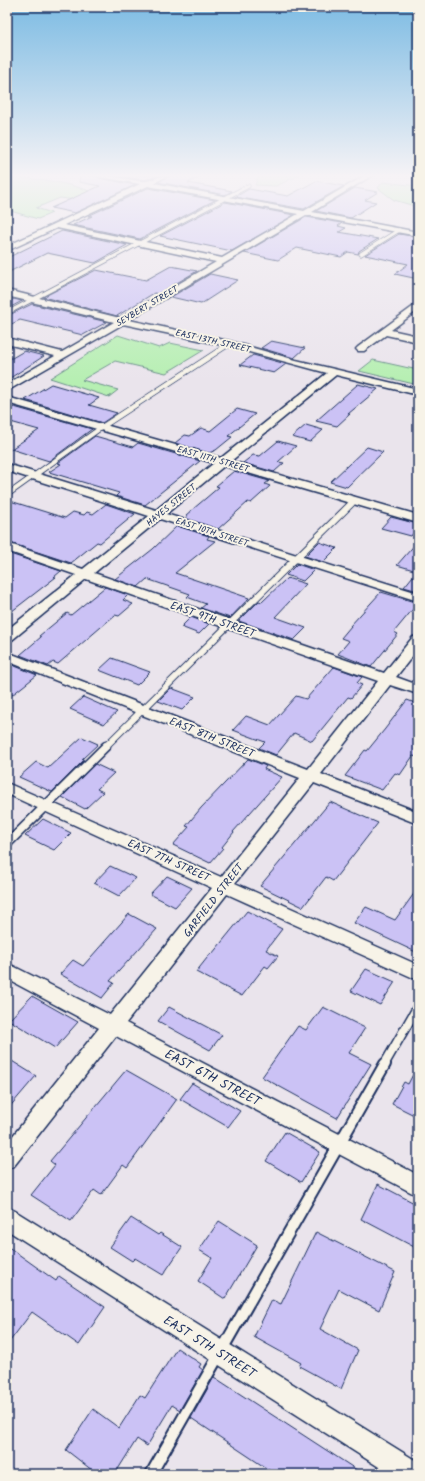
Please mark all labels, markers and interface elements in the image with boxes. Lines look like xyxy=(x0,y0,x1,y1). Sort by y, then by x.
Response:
street label: SEYBERT STREET xyxy=(113,281,182,331)
street label: EAST 13TH STREET xyxy=(174,326,253,358)
street label: EAST 11TH STREET xyxy=(175,442,252,477)
street label: HAYES STREET xyxy=(143,480,200,530)
street label: EAST 10TH STREET xyxy=(173,514,251,552)
street label: EAST 9TH STREET xyxy=(168,597,259,643)
street label: EAST 8TH STREET xyxy=(166,713,258,764)
street label: EAST 7TH STREET xyxy=(124,835,214,888)
street label: GARFIELD STREET xyxy=(179,859,249,942)
street label: EAST 6TH STREET xyxy=(160,1044,265,1113)
street label: EAST 5TH STREET xyxy=(159,1310,261,1385)

